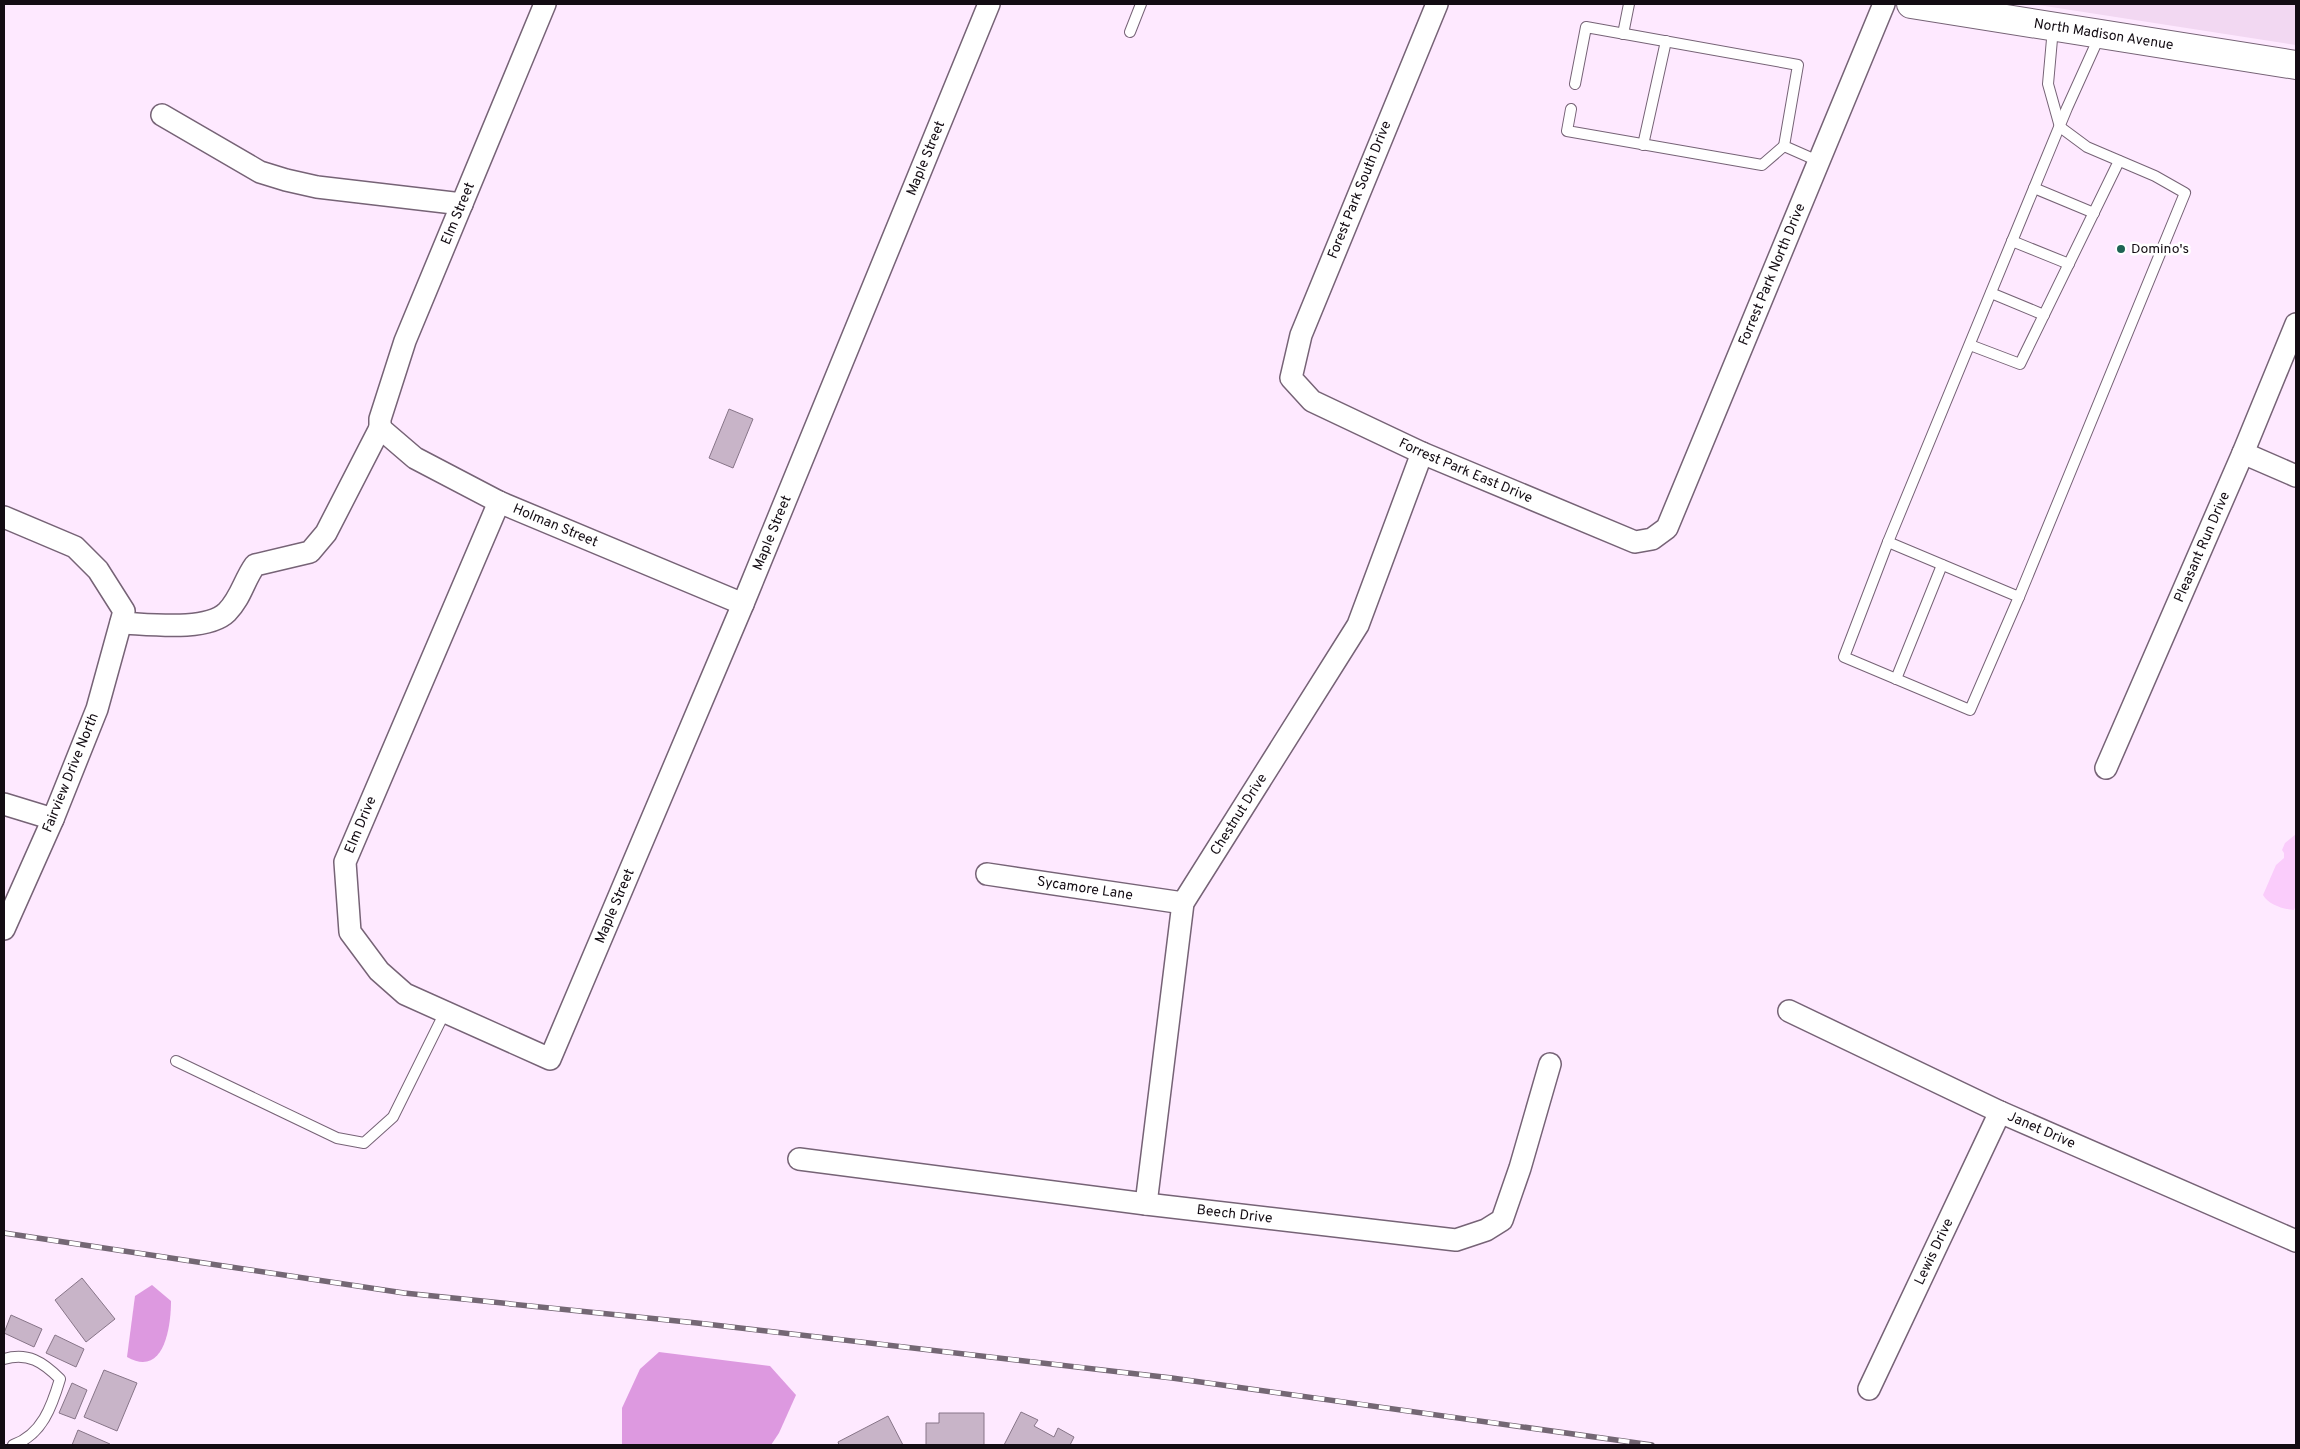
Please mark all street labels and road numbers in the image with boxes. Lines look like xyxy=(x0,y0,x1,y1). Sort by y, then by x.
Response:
street label: North Madison Avenue xyxy=(2033,15,2175,54)
street label: Maple Street xyxy=(903,118,949,198)
street label: Forest Park South Drive xyxy=(1325,119,1395,261)
street label: Elm Street xyxy=(438,180,478,247)
street label: Forrest Park North Drive xyxy=(1735,201,1809,348)
street label: Forrest Park East Drive xyxy=(1396,435,1535,507)
street label: Pleasant Run Drive xyxy=(2171,489,2234,605)
street label: Maple Street xyxy=(749,493,795,573)
street label: Holman Street xyxy=(510,500,600,551)
street label: Fairview Drive North xyxy=(39,711,103,835)
street label: Chestnut Drive xyxy=(1207,770,1271,858)
street label: Elm Drive xyxy=(341,794,381,856)
street label: Maple Street xyxy=(592,866,638,946)
street label: Sycamore Lane xyxy=(1036,873,1134,904)
street label: Janet Drive xyxy=(2005,1108,2078,1152)
street label: Beech Drive xyxy=(1196,1201,1273,1227)
street label: Lewis Drive xyxy=(1911,1215,1957,1288)

